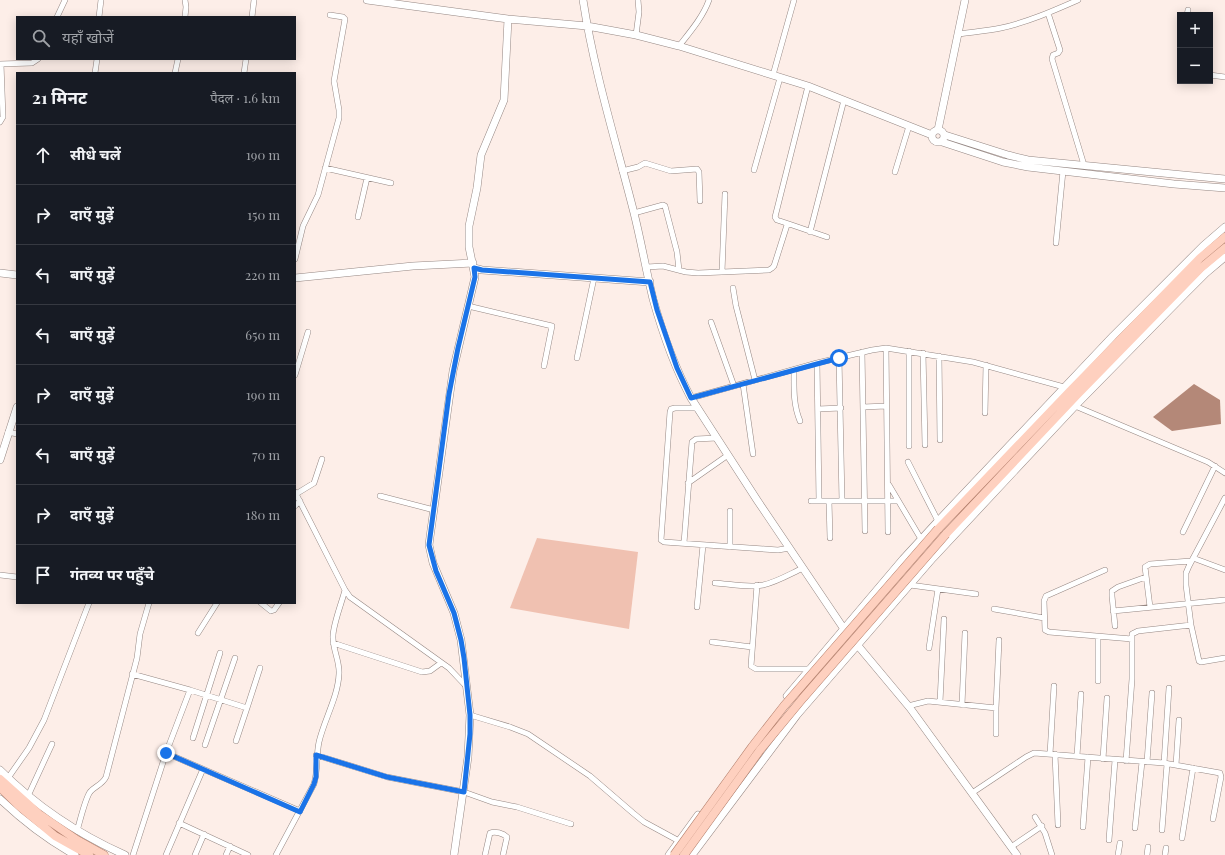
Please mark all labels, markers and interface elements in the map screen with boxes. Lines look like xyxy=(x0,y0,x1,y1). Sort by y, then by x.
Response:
map controls xyxy=(1177,12,1213,84)
button: + xyxy=(1177,12,1213,48)
search box xyxy=(16,16,296,60)
icon: search xyxy=(30,27,52,49)
text: यहाँ खोजें xyxy=(62,27,114,47)
button: − xyxy=(1177,48,1213,84)
text: 21 मिनट xyxy=(32,86,87,108)
text: पैदल · 1.6 km xyxy=(210,89,280,106)
icon: ahead xyxy=(32,144,54,166)
text: सीधे चलें xyxy=(70,144,121,164)
text: 190 m xyxy=(246,146,280,163)
icon: right xyxy=(32,204,54,226)
text: दाएँ मुड़ें xyxy=(70,204,114,224)
text: 150 m xyxy=(247,206,280,223)
icon: left xyxy=(32,264,54,286)
text: बाएँ मुड़ें xyxy=(70,264,115,284)
text: 220 m xyxy=(245,266,280,283)
icon: left xyxy=(32,324,54,346)
text: बाएँ मुड़ें xyxy=(70,324,115,344)
text: 650 m xyxy=(245,326,280,343)
route start xyxy=(830,349,848,367)
icon: right xyxy=(32,384,54,406)
text: दाएँ मुड़ें xyxy=(70,384,114,404)
text: 190 m xyxy=(246,386,280,403)
icon: left xyxy=(32,444,54,466)
text: बाएँ मुड़ें xyxy=(70,444,115,464)
text: 70 m xyxy=(252,446,280,463)
icon: right xyxy=(32,504,54,526)
text: दाएँ मुड़ें xyxy=(70,504,114,524)
text: 180 m xyxy=(246,506,280,523)
icon: arrive xyxy=(32,564,54,586)
text: गंतव्य पर पहुँचे xyxy=(70,564,154,584)
route end xyxy=(157,744,175,762)

